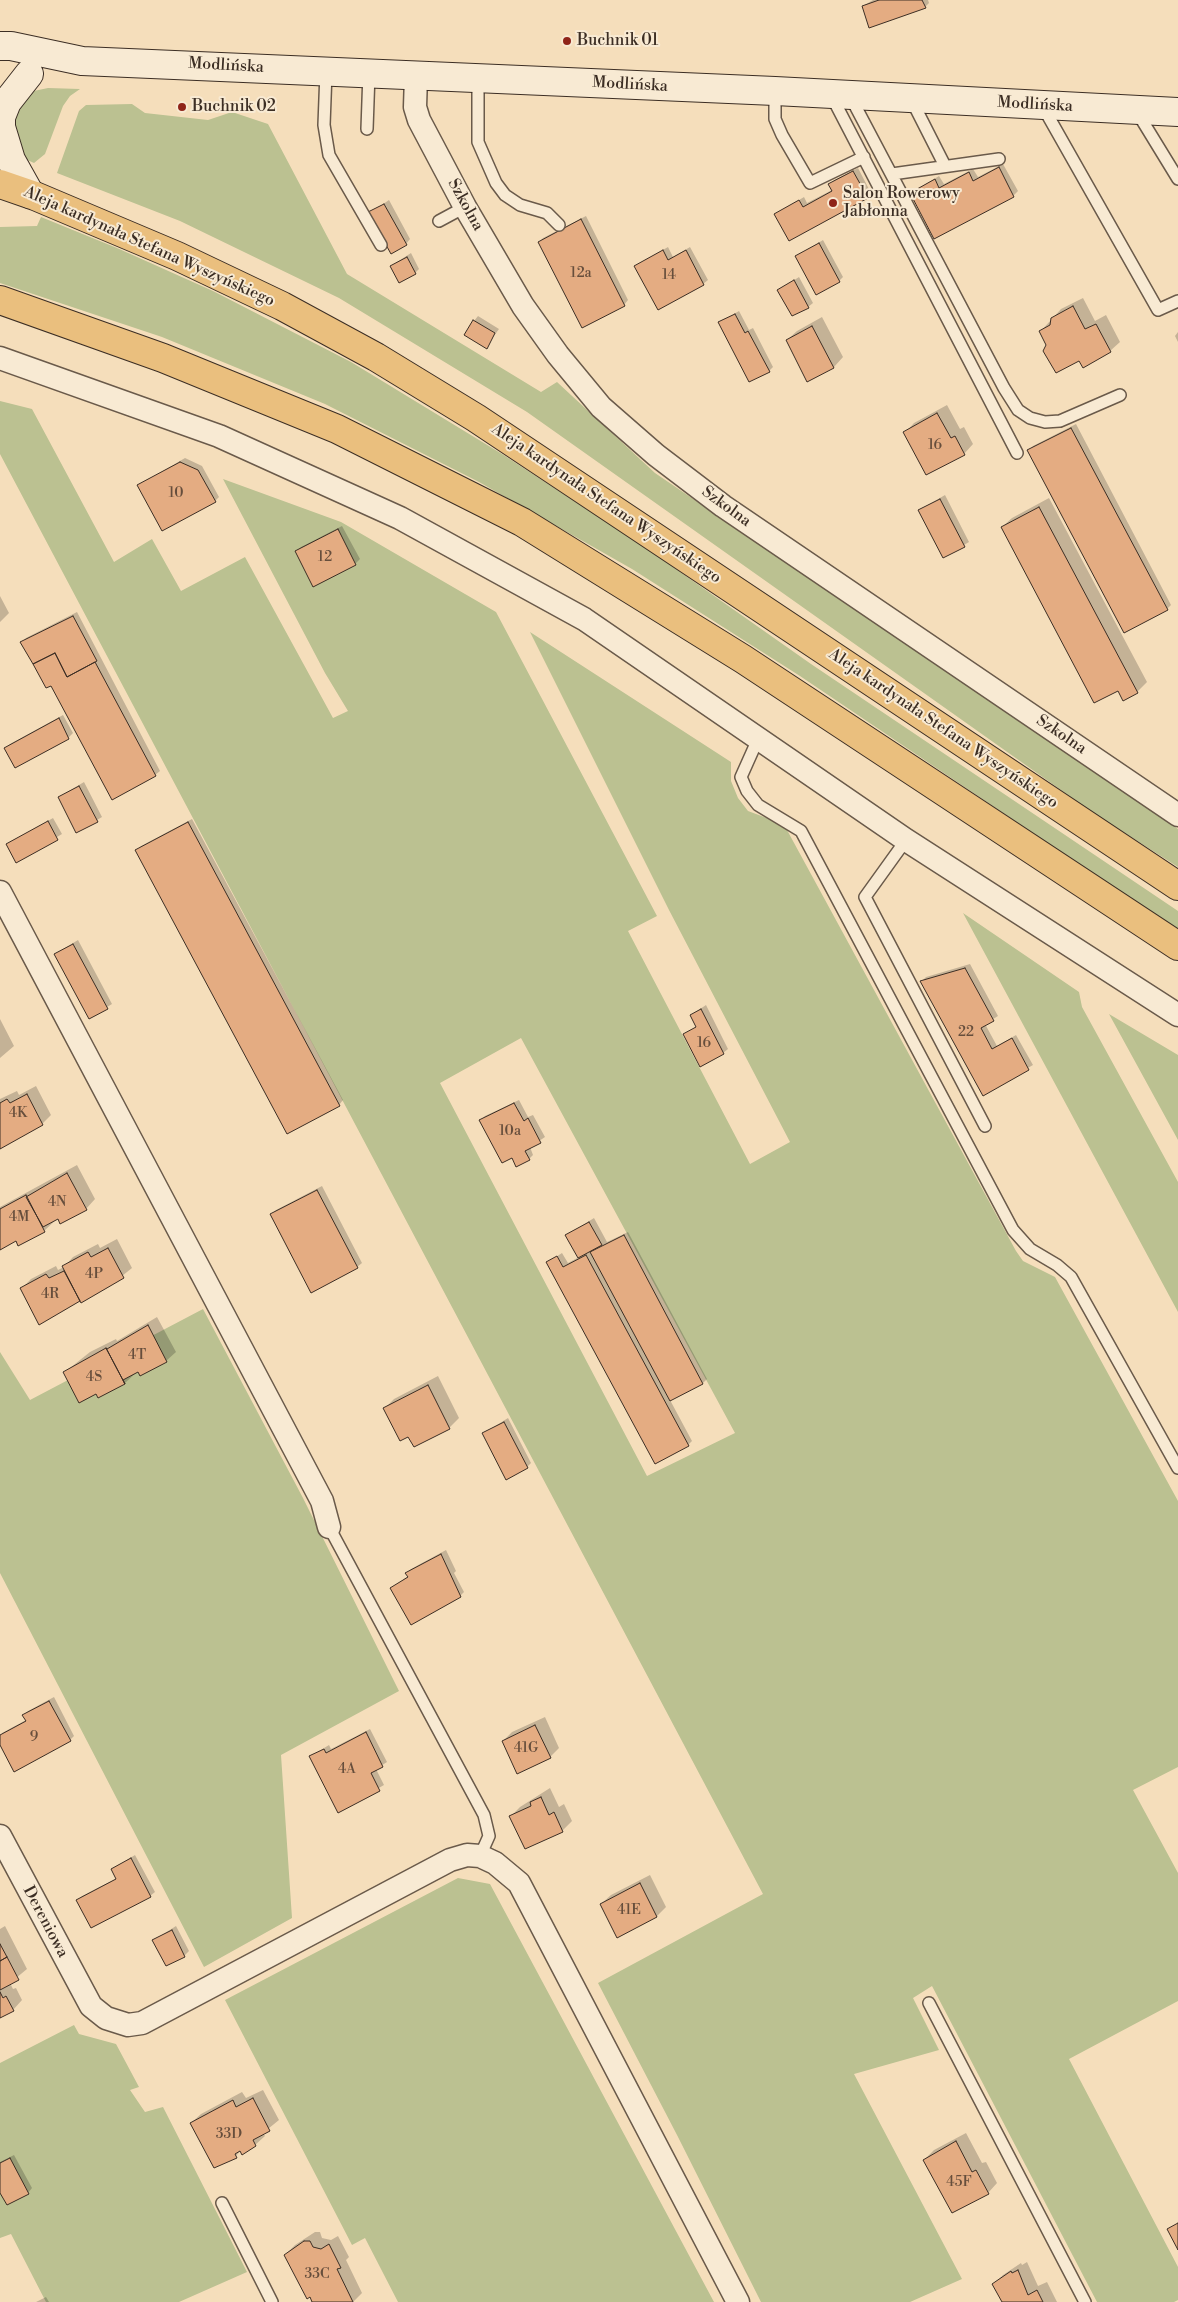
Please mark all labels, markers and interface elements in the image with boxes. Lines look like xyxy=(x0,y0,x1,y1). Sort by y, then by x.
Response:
place label: Buchnik 01 xyxy=(577,31,658,51)
marker: Buchnik 01 xyxy=(561,35,573,47)
street label: Modlińska xyxy=(188,54,264,78)
street label: Modlińska xyxy=(592,73,668,97)
street label: Modlińska xyxy=(997,93,1073,117)
place label: Buchnik 02 xyxy=(192,97,276,117)
marker: Buchnik 02 xyxy=(176,101,188,113)
street label: Szkolna xyxy=(443,176,487,234)
street label: Aleja kardynała Stefana Wyszyńskiego xyxy=(21,183,277,311)
place label: Salon Rowerowy Jabłonna xyxy=(843,184,960,222)
marker: Salon Rowerowy Jabłonna xyxy=(827,197,839,209)
house number: 12a xyxy=(570,266,592,282)
house number: 14 xyxy=(662,268,676,284)
street label: Aleja kardynała Stefana Wyszyńskiego xyxy=(488,420,724,588)
house number: 16 xyxy=(928,438,942,454)
street label: Szkolna xyxy=(698,483,754,531)
house number: 10 xyxy=(169,486,183,502)
house number: 12 xyxy=(318,550,332,566)
street label: Aleja kardynała Stefana Wyszyńskiego xyxy=(825,645,1061,813)
street label: Szkolna xyxy=(1032,711,1090,759)
house number: 22 xyxy=(958,1025,974,1041)
house number: 16 xyxy=(697,1036,711,1052)
house number: 4K xyxy=(9,1106,27,1122)
house number: 10a xyxy=(499,1124,521,1140)
house number: 4N xyxy=(48,1195,66,1211)
house number: 4M xyxy=(9,1210,29,1226)
house number: 4P xyxy=(85,1267,103,1283)
house number: 4R xyxy=(41,1287,59,1303)
house number: 4T xyxy=(128,1348,146,1364)
house number: 4S xyxy=(86,1370,102,1386)
house number: 9 xyxy=(30,1730,38,1746)
house number: 41G xyxy=(514,1741,538,1757)
house number: 4A xyxy=(338,1762,356,1778)
street label: Dereniowa xyxy=(18,1883,72,1961)
house number: 41E xyxy=(617,1903,641,1919)
house number: 33D xyxy=(216,2127,242,2143)
house number: 45F xyxy=(946,2175,972,2191)
house number: 33C xyxy=(304,2267,330,2283)

